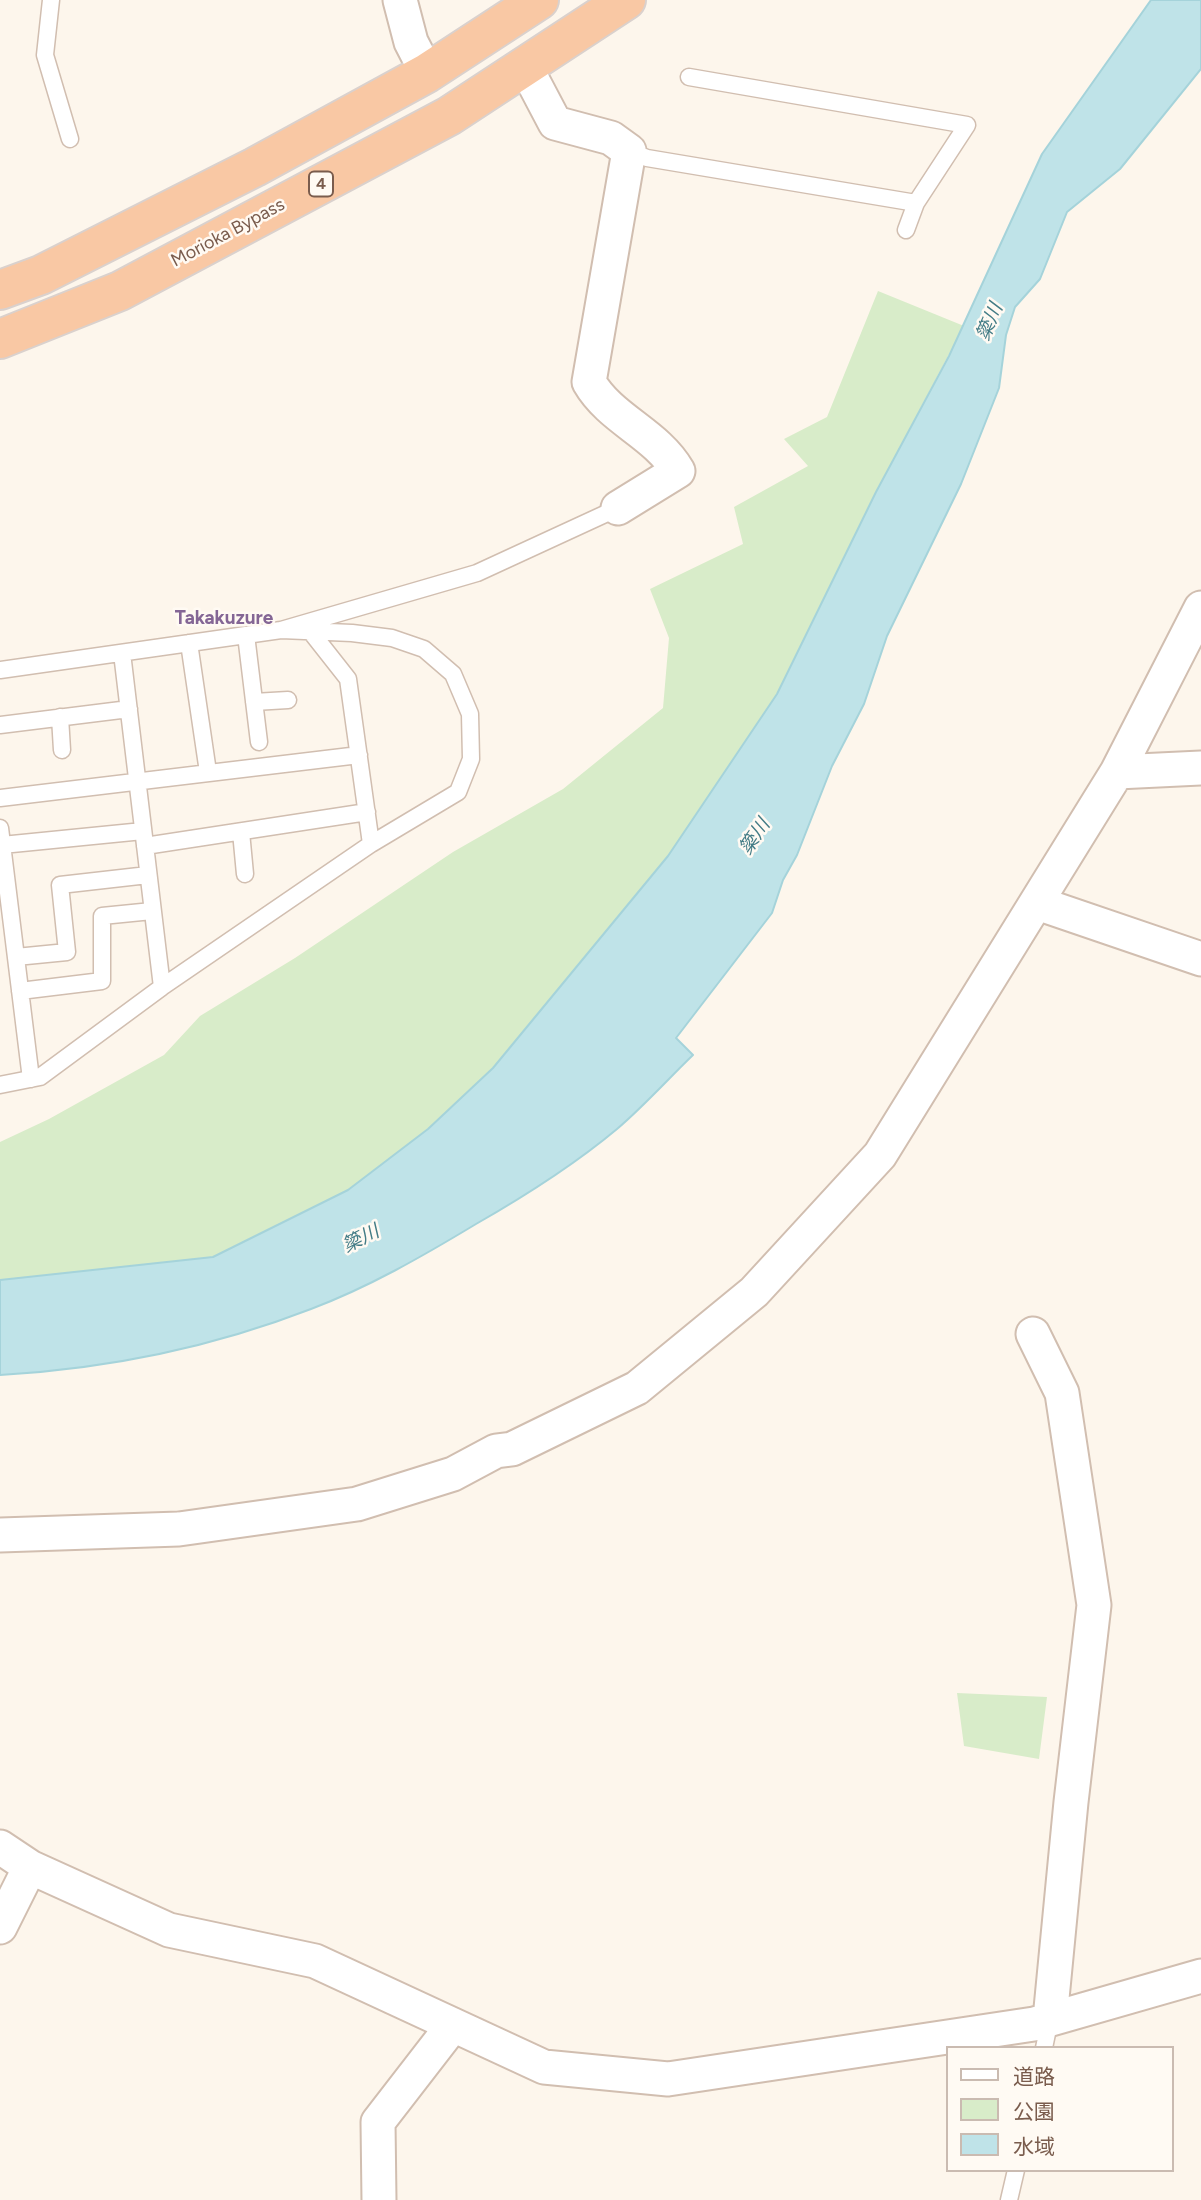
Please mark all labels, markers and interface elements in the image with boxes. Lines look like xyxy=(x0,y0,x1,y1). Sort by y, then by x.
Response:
road number: 4 xyxy=(309,172,333,196)
street label: Morioka Bypass xyxy=(167,194,289,272)
water label: 簗川 xyxy=(972,300,1008,344)
district label: Takakuzure xyxy=(175,607,273,629)
water label: 簗川 xyxy=(735,815,775,859)
water label: 簗川 xyxy=(339,1220,383,1258)
legend xyxy=(946,2046,1173,2172)
text: 道路 xyxy=(1013,2064,1055,2089)
text: 公園 xyxy=(1013,2099,1055,2124)
text: 水域 xyxy=(1013,2134,1055,2159)

